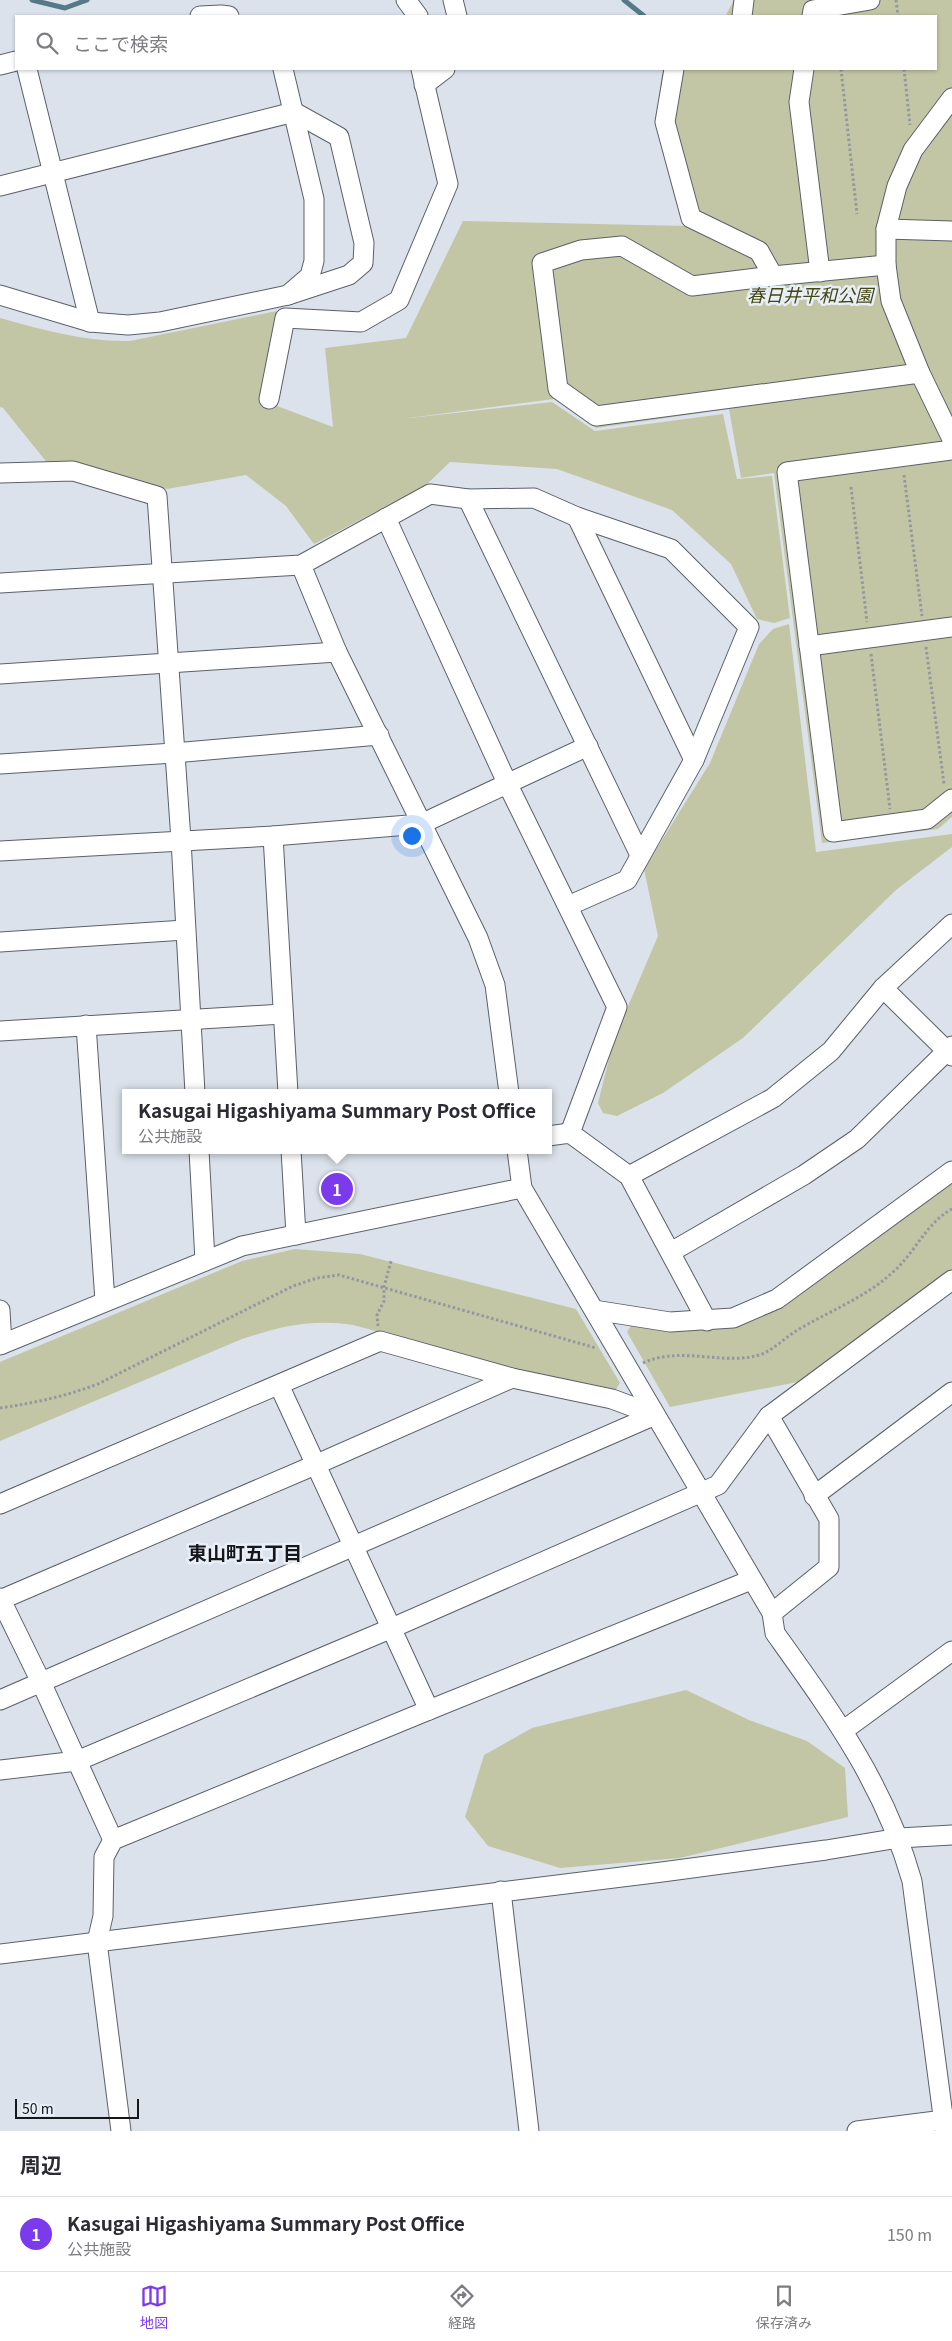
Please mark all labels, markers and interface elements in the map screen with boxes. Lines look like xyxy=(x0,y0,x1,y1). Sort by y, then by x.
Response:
search box xyxy=(15,15,937,70)
icon: search xyxy=(33,29,61,57)
text: ここで検索 xyxy=(73,29,168,56)
park label: 春日井平和公園 xyxy=(747,281,876,307)
your location xyxy=(399,823,425,849)
popup xyxy=(122,1089,552,1154)
text: Kasugai Higashiyama Summary Post Office xyxy=(138,1096,536,1123)
text: 公共施設 xyxy=(138,1123,202,1147)
pin: 1 xyxy=(321,1170,353,1208)
district label: 東山町五丁目 xyxy=(188,1538,302,1565)
scale bar xyxy=(15,2096,139,2119)
text: 50 m xyxy=(22,2098,54,2118)
text: 周辺 xyxy=(20,2149,62,2179)
text: Kasugai Higashiyama Summary Post Office xyxy=(67,2209,465,2236)
text: 1 xyxy=(31,2222,41,2246)
text: 150 m xyxy=(887,2222,932,2246)
text: 公共施設 xyxy=(67,2236,131,2260)
tab: 地図 xyxy=(140,2282,168,2332)
tab: 経路 xyxy=(448,2282,476,2332)
tab: 保存済み xyxy=(756,2282,812,2332)

